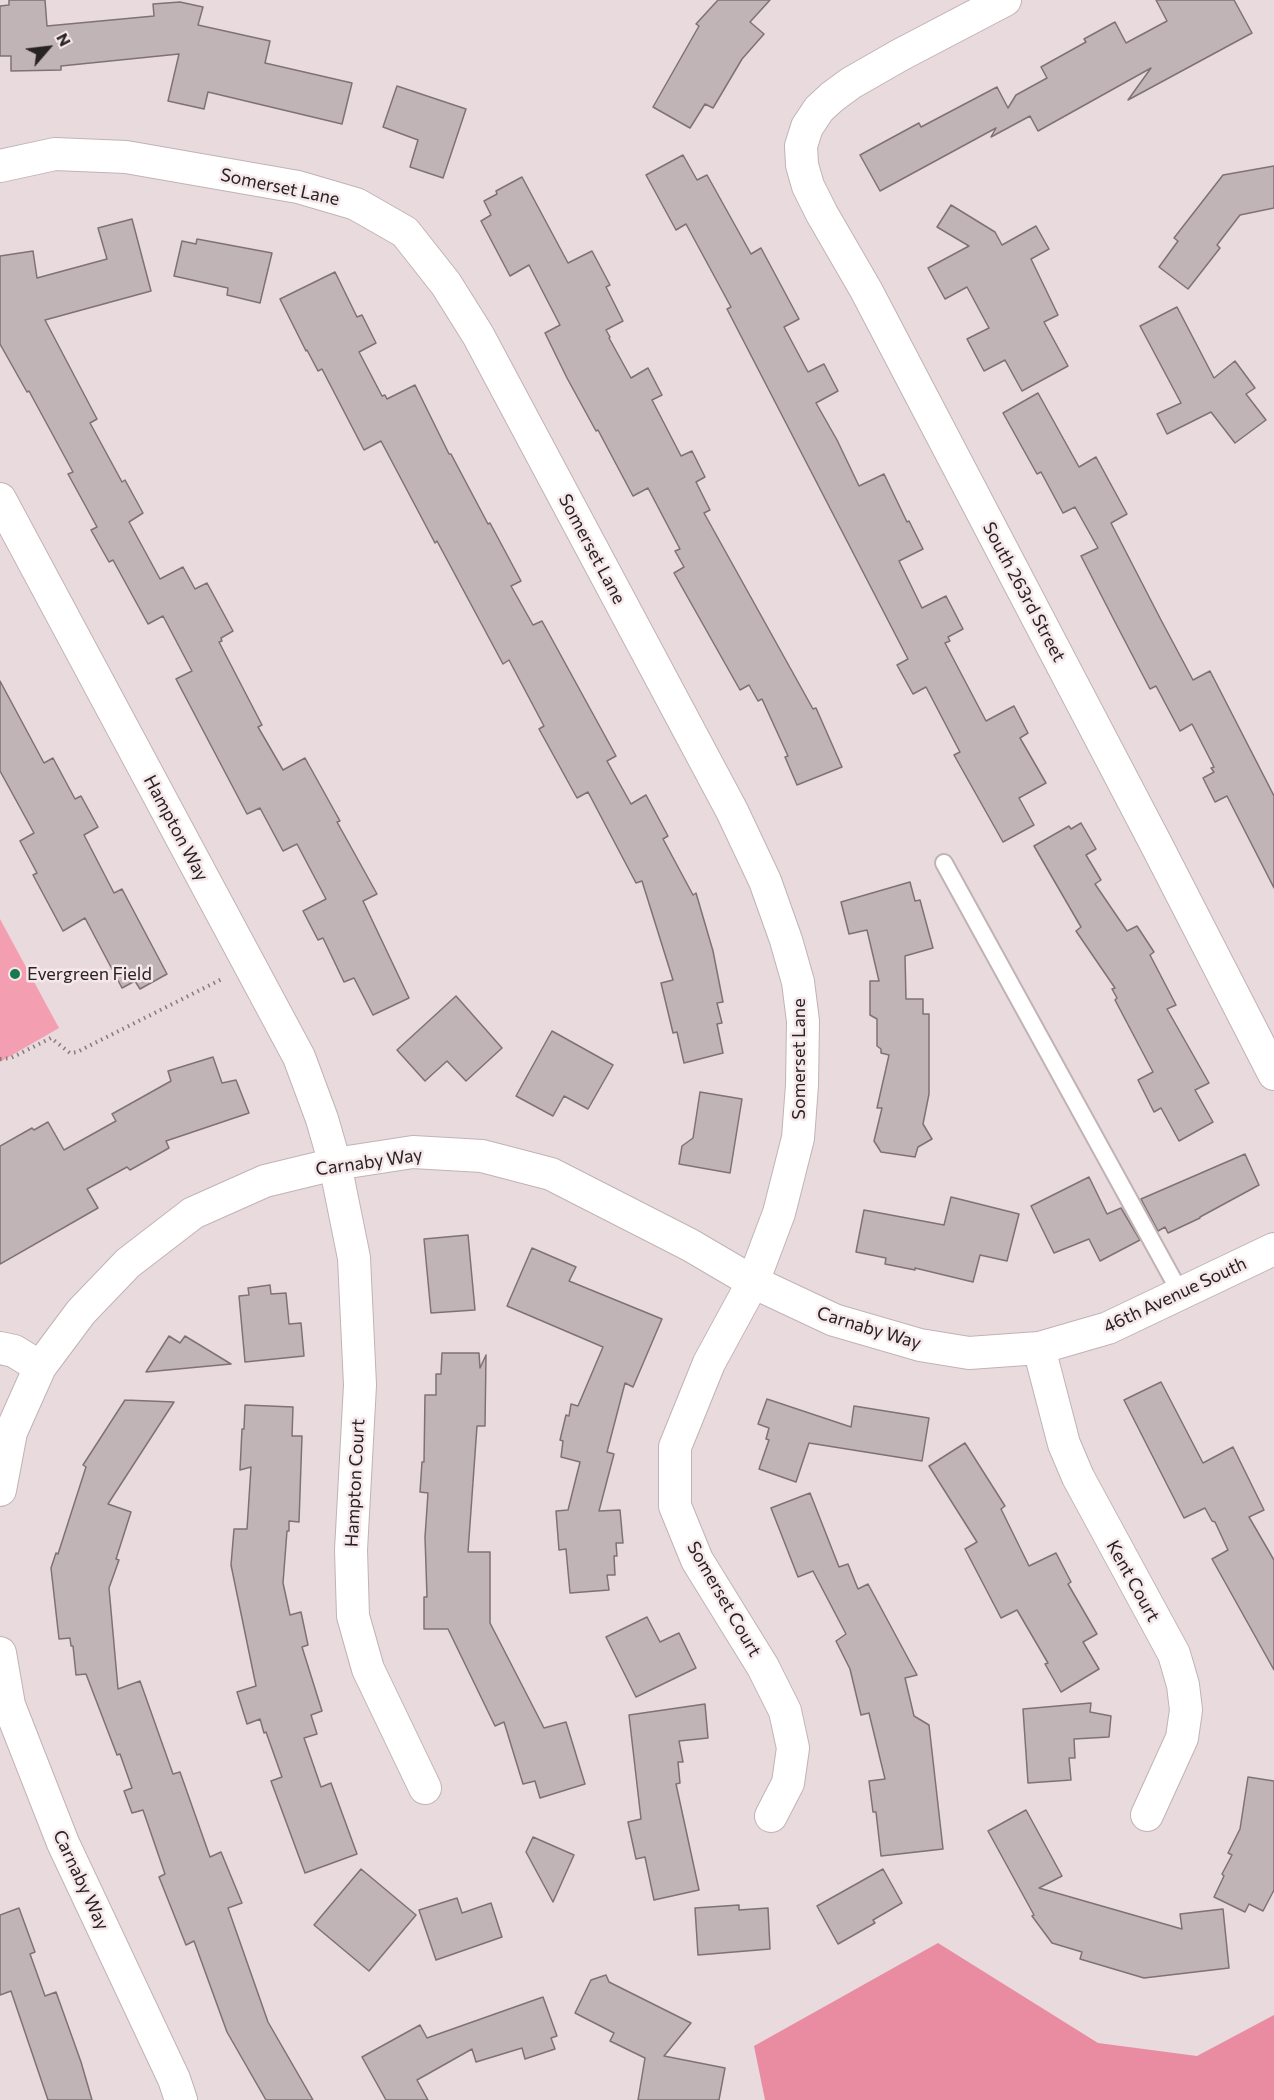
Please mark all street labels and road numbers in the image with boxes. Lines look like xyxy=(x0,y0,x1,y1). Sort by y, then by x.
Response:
street label: Somerset Lane xyxy=(218,164,342,210)
street label: Somerset Lane xyxy=(554,490,630,608)
street label: South 263rd Street xyxy=(978,518,1070,666)
street label: Hampton Way xyxy=(139,771,213,885)
street label: Somerset Lane xyxy=(788,998,810,1120)
street label: Carnaby Way xyxy=(314,1144,424,1180)
street label: 46th Avenue South xyxy=(1100,1252,1250,1338)
street label: Carnaby Way xyxy=(814,1302,924,1354)
street label: Hampton Court xyxy=(341,1418,369,1548)
street label: Kent Court xyxy=(1102,1537,1164,1625)
street label: Somerset Court xyxy=(682,1538,766,1660)
street label: Carnaby Way xyxy=(48,1827,114,1933)

